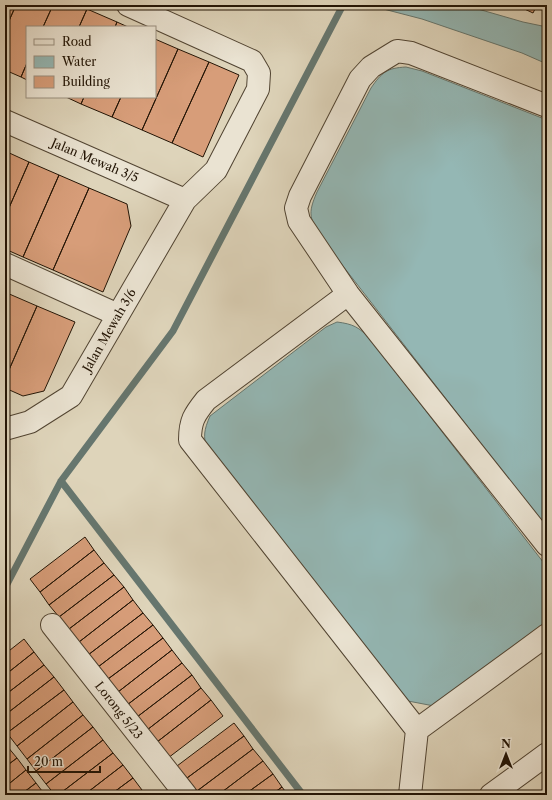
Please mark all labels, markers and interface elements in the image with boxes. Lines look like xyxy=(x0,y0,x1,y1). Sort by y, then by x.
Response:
legend xyxy=(26,26,156,98)
text: Road xyxy=(62,34,92,49)
text: Water xyxy=(61,54,96,69)
text: Building xyxy=(62,74,110,89)
street label: Jalan Mewah 3/5 xyxy=(47,134,141,185)
street label: Jalan Mewah 3/6 xyxy=(78,286,139,376)
street label: Lorong 5/23 xyxy=(92,678,146,742)
north arrow xyxy=(486,734,526,774)
text: N xyxy=(501,737,511,751)
scale bar xyxy=(28,748,100,774)
text: 20 m xyxy=(34,754,63,769)

